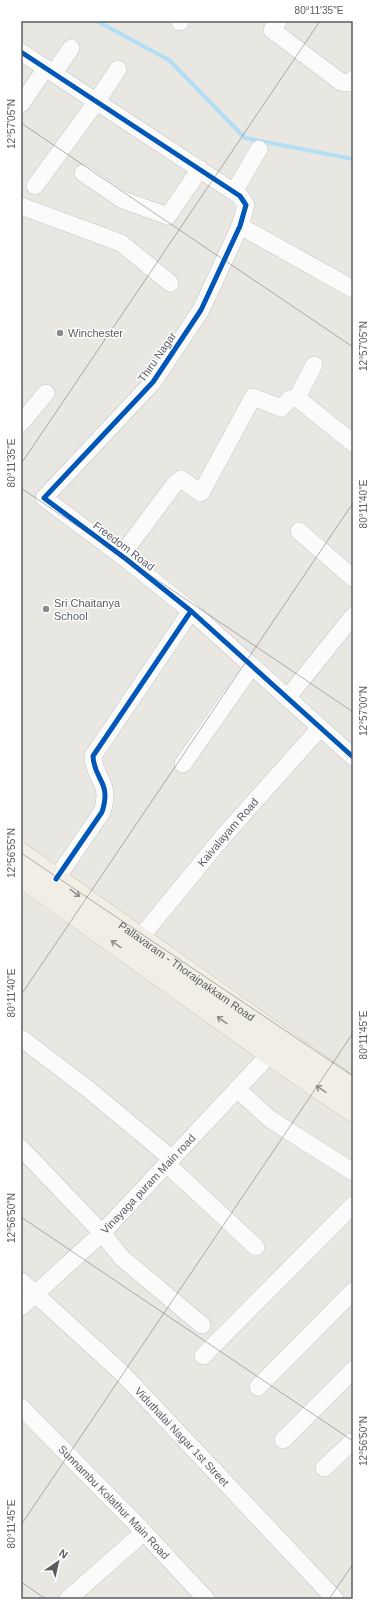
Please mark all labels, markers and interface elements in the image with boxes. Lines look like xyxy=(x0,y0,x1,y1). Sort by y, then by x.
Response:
text: 80°11'35"E xyxy=(295,5,344,16)
text: 12°57'05"N xyxy=(6,99,17,149)
text: 12°57'05"N xyxy=(358,321,369,371)
place label: Winchester xyxy=(68,327,123,339)
marker: Winchester xyxy=(55,328,65,338)
street label: Thiru Nagar xyxy=(135,329,179,384)
text: 80°11'35"E xyxy=(6,438,17,487)
text: 80°11'40"E xyxy=(358,479,369,528)
street label: Freedom Road xyxy=(91,519,157,573)
place label: Sri Chaitanya School xyxy=(54,597,121,622)
marker: Sri Chaitanya School xyxy=(41,604,51,614)
text: 12°57'00"N xyxy=(358,686,369,736)
street label: Kaivalayam Road xyxy=(195,796,261,869)
text: 12°56'55"N xyxy=(6,828,17,878)
one-way arrow xyxy=(70,889,81,897)
street label: Pallavaram - Thoraipakkam Road xyxy=(116,919,257,1024)
one-way arrow xyxy=(111,940,122,948)
text: 80°11'40"E xyxy=(6,968,17,1017)
text: 80°11'45"E xyxy=(358,1010,369,1059)
one-way arrow xyxy=(216,1016,227,1024)
one-way arrow xyxy=(315,1085,326,1093)
street label: Vinayaga puram Main road xyxy=(98,1132,198,1236)
text: 12°56'50"N xyxy=(6,1193,17,1243)
street label: Viduthalai Nagar 1st Street xyxy=(132,1385,231,1489)
text: 12°56'50"N xyxy=(358,1416,369,1466)
street label: Sunnambu Kolathur Main Road xyxy=(56,1443,172,1561)
text: 80°11'45"E xyxy=(6,1499,17,1548)
north arrow xyxy=(38,1542,78,1582)
text: N xyxy=(57,1547,70,1561)

